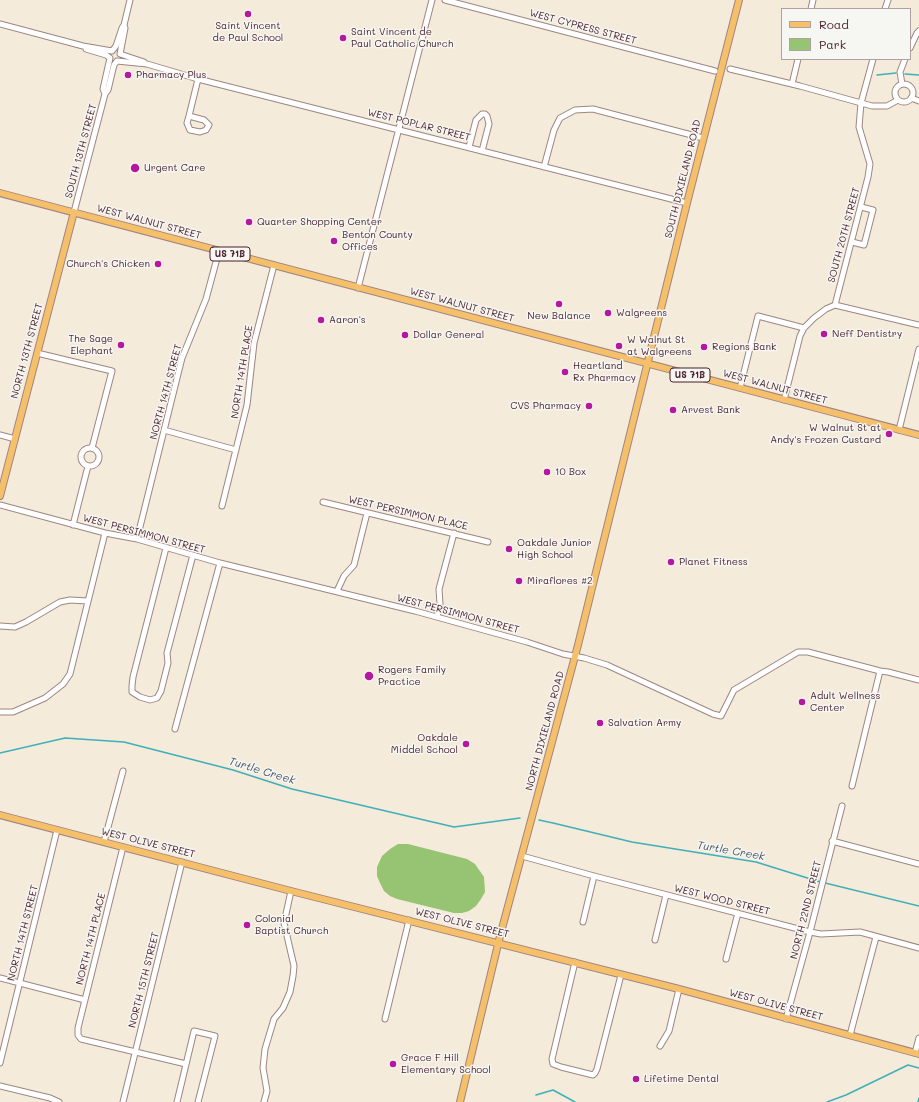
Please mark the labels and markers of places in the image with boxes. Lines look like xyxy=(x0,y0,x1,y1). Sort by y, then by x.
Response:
marker: Saint Vincent de Paul School xyxy=(243,9,253,19)
place label: Saint Vincent de Paul School xyxy=(213,20,283,44)
place label: Saint Vincent de Paul Catholic Church xyxy=(351,26,453,50)
marker: Saint Vincent de Paul Catholic Church xyxy=(338,33,348,43)
place label: Pharmacy Plus xyxy=(136,69,206,81)
marker: Pharmacy Plus xyxy=(123,70,133,80)
marker: Urgent Care xyxy=(129,162,141,174)
place label: Urgent Care xyxy=(144,162,205,174)
place label: Quarter Shopping Center xyxy=(257,216,382,228)
marker: Quarter Shopping Center xyxy=(244,217,254,227)
place label: Benton County Offices xyxy=(342,229,413,252)
marker: Benton County Offices xyxy=(329,236,339,246)
place label: Church's Chicken xyxy=(66,258,150,270)
marker: Church's Chicken xyxy=(153,259,163,269)
marker: New Balance xyxy=(554,299,564,309)
place label: Walgreens xyxy=(616,307,667,319)
marker: Walgreens xyxy=(603,308,613,318)
place label: New Balance xyxy=(527,310,591,322)
place label: Aaron's xyxy=(329,314,366,326)
marker: Aaron's xyxy=(316,315,326,325)
place label: Neff Dentistry xyxy=(832,328,902,340)
place label: Dollar General xyxy=(413,329,484,341)
marker: Neff Dentistry xyxy=(819,329,829,339)
marker: Dollar General xyxy=(400,330,410,340)
place label: The Sage Elephant xyxy=(69,333,113,356)
place label: W Walnut St at Walgreens xyxy=(627,334,692,358)
marker: The Sage Elephant xyxy=(116,340,126,350)
marker: W Walnut St at Walgreens xyxy=(614,341,624,351)
place label: Regions Bank xyxy=(712,341,776,353)
marker: Regions Bank xyxy=(699,342,709,352)
place label: Heartland Rx Pharmacy xyxy=(573,360,636,384)
marker: Heartland Rx Pharmacy xyxy=(560,367,570,377)
place label: CVS Pharmacy xyxy=(510,400,581,412)
marker: CVS Pharmacy xyxy=(584,401,594,411)
place label: Arvest Bank xyxy=(681,404,740,416)
marker: Arvest Bank xyxy=(668,405,678,415)
place label: W Walnut St at Andy's Frozen Custard xyxy=(770,422,881,446)
marker: W Walnut St at Andy's Frozen Custard xyxy=(884,429,894,439)
place label: 10 Box xyxy=(555,466,586,478)
marker: 10 Box xyxy=(542,467,552,477)
place label: Oakdale Junior High School xyxy=(517,537,591,560)
marker: Oakdale Junior High School xyxy=(504,544,514,554)
place label: Planet Fitness xyxy=(679,556,748,568)
marker: Planet Fitness xyxy=(666,557,676,567)
place label: Miraflores #2 xyxy=(527,575,593,587)
marker: Miraflores #2 xyxy=(514,576,524,586)
place label: Rogers Family Practice xyxy=(378,664,446,688)
marker: Rogers Family Practice xyxy=(363,670,375,682)
place label: Adult Wellness Center xyxy=(810,690,880,714)
marker: Adult Wellness Center xyxy=(797,697,807,707)
place label: Salvation Army xyxy=(608,717,681,729)
marker: Salvation Army xyxy=(595,718,605,728)
place label: Oakdale Middel School xyxy=(391,732,458,756)
marker: Oakdale Middel School xyxy=(461,739,471,749)
place label: Colonial Baptist Church xyxy=(255,913,328,936)
marker: Colonial Baptist Church xyxy=(242,920,252,930)
place label: Grace F Hill Elementary School xyxy=(401,1052,491,1076)
marker: Grace F Hill Elementary School xyxy=(388,1059,398,1069)
place label: Lifetime Dental xyxy=(644,1073,719,1085)
marker: Lifetime Dental xyxy=(631,1074,641,1084)

